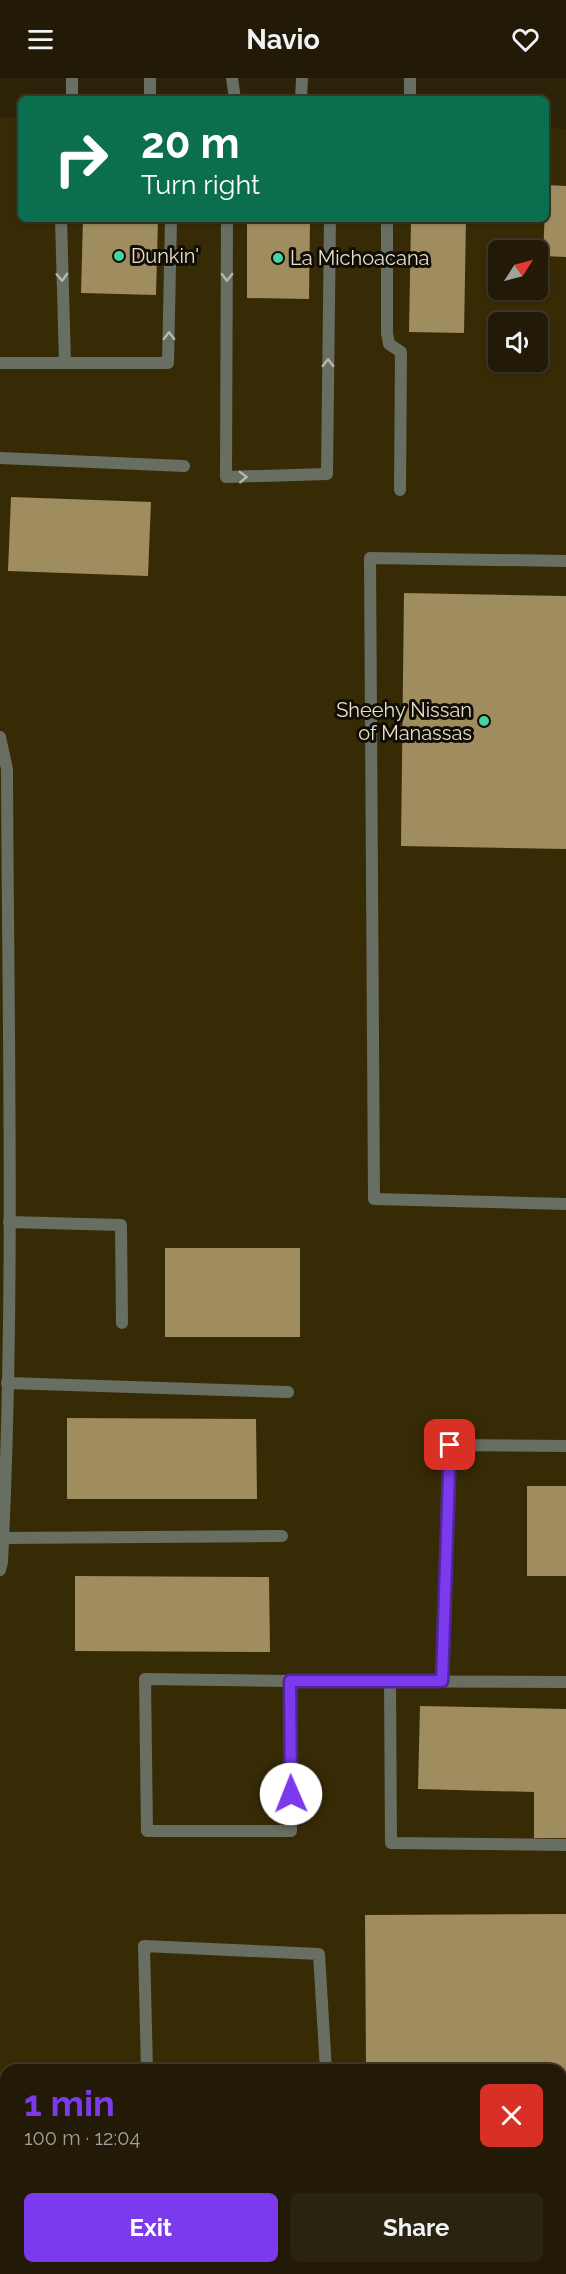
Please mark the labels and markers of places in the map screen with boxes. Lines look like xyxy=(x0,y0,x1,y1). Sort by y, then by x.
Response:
place label: Dunkin' xyxy=(131,244,199,268)
place label: La Michoacana xyxy=(290,246,429,270)
marker: Dunkin' xyxy=(112,249,126,263)
marker: La Michoacana xyxy=(271,251,285,265)
place label: Sheehy Nissan of Manassas xyxy=(336,698,472,745)
marker: Sheehy Nissan of Manassas xyxy=(477,714,491,728)
pin xyxy=(424,1419,475,1470)

